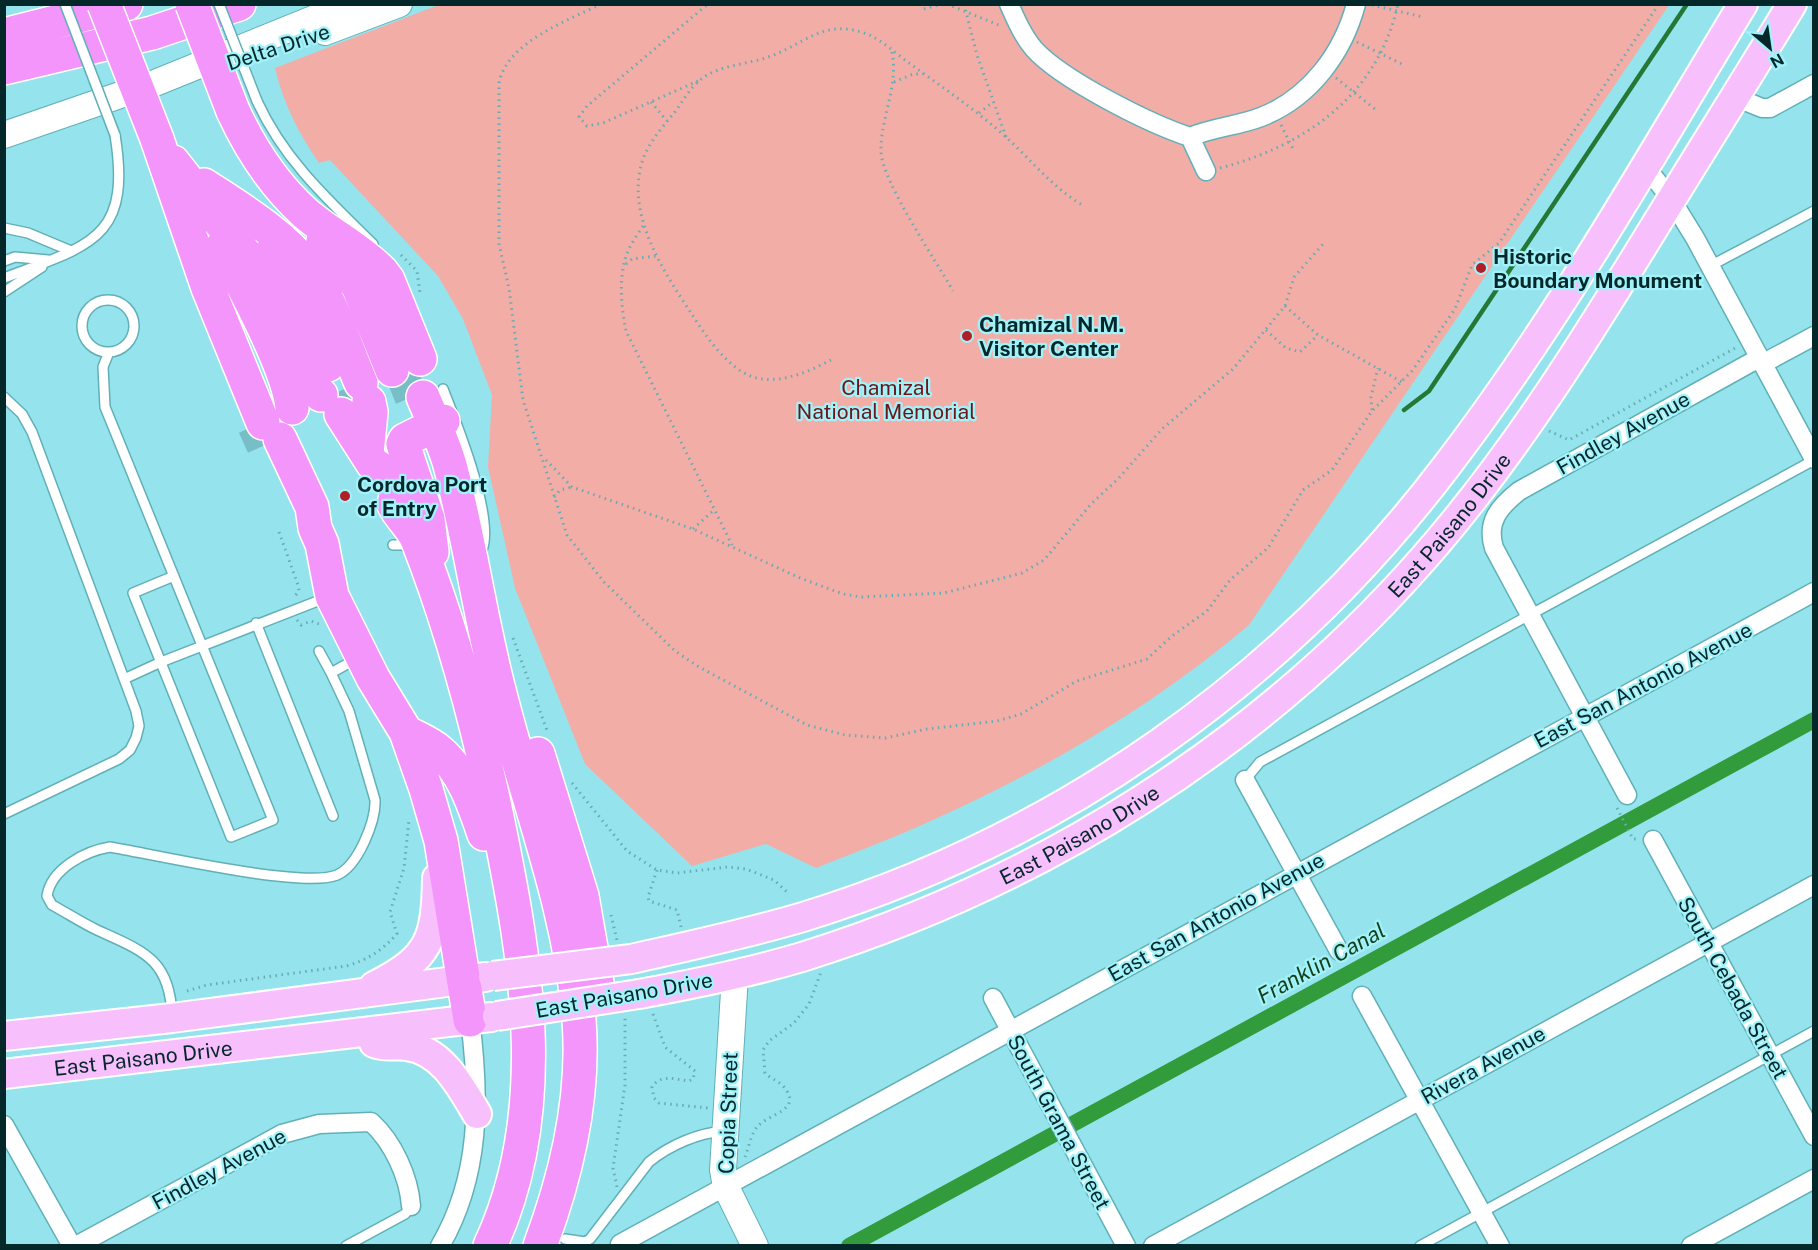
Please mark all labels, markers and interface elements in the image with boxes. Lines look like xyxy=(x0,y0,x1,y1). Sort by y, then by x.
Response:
north arrow xyxy=(1740,18,1800,78)
street label: Delta Drive xyxy=(223,19,333,75)
text: N xyxy=(1767,49,1787,72)
place label: Historic Boundary Monument xyxy=(1493,244,1702,293)
marker: Historic Boundary Monument xyxy=(1474,261,1488,275)
place label: Chamizal N.M. Visitor Center xyxy=(979,312,1124,361)
marker: Chamizal N.M. Visitor Center xyxy=(960,329,974,343)
park label: Chamizal National Memorial xyxy=(796,375,976,424)
street label: Findley Avenue xyxy=(1552,386,1694,480)
street label: East Paisano Drive xyxy=(1382,448,1516,602)
place label: Cordova Port of Entry xyxy=(357,472,487,521)
marker: Cordova Port of Entry xyxy=(338,489,352,503)
street label: East San Antonio Avenue xyxy=(1530,617,1756,753)
street label: East Paisano Drive xyxy=(995,779,1164,890)
street label: East San Antonio Avenue xyxy=(1103,847,1329,987)
street label: South Cebada Street xyxy=(1673,893,1793,1083)
water label: Franklin Canal xyxy=(1252,917,1390,1009)
street label: East Paisano Drive xyxy=(533,967,715,1023)
street label: Rivera Avenue xyxy=(1416,1021,1550,1109)
street label: South Grama Street xyxy=(1002,1030,1116,1214)
street label: East Paisano Drive xyxy=(52,1035,234,1081)
street label: Copia Street xyxy=(713,1052,743,1174)
street label: Findley Avenue xyxy=(148,1123,290,1215)

